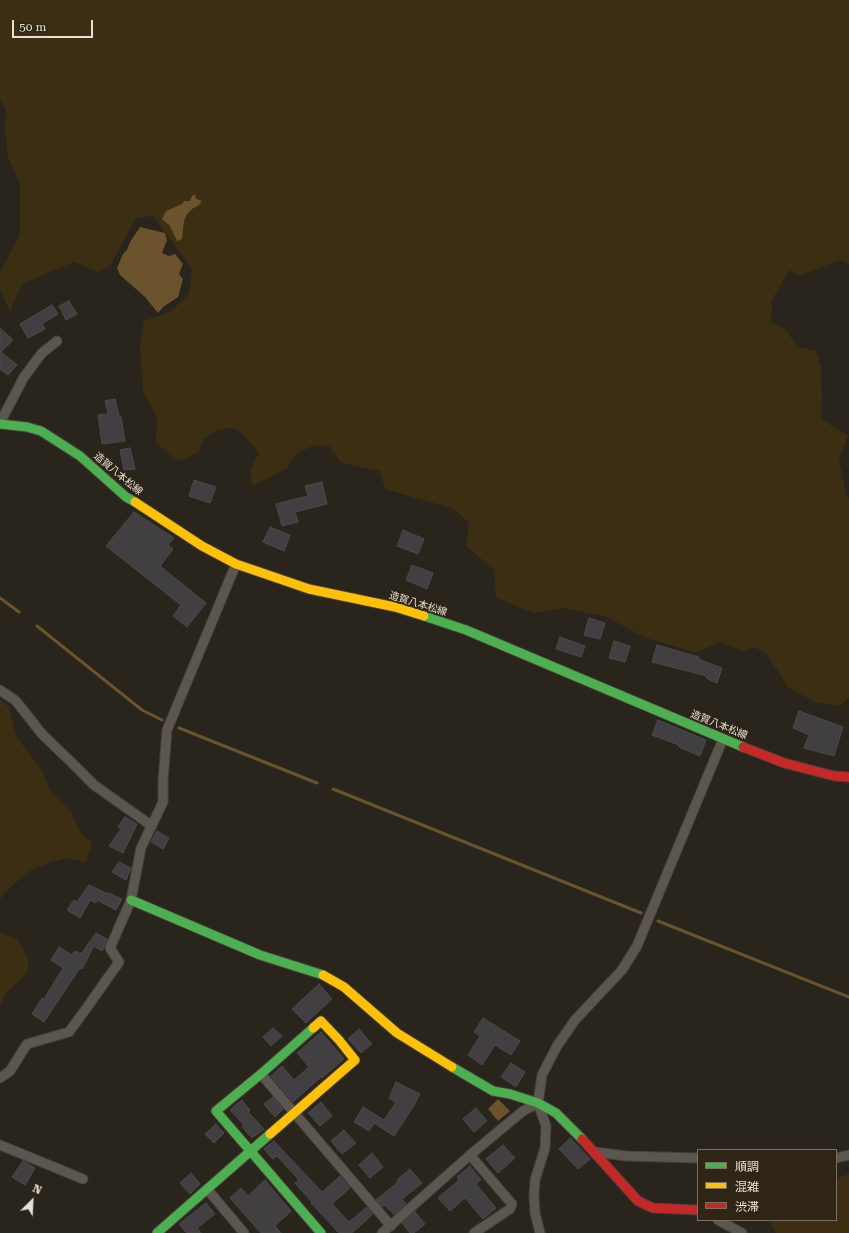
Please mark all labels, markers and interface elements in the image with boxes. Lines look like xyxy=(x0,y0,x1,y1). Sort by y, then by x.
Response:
scale bar xyxy=(14,12,95,38)
text: 50 m xyxy=(19,20,46,34)
street label: 造賀八本松線 xyxy=(91,450,145,498)
street label: 造賀八本松線 xyxy=(388,589,448,619)
street label: 造賀八本松線 xyxy=(689,708,749,742)
legend xyxy=(697,1149,837,1221)
text: 順調 xyxy=(735,1160,759,1174)
text: 混雑 xyxy=(735,1180,759,1194)
north arrow xyxy=(12,1181,52,1221)
text: N xyxy=(31,1182,44,1197)
text: 渋滞 xyxy=(735,1200,759,1214)

